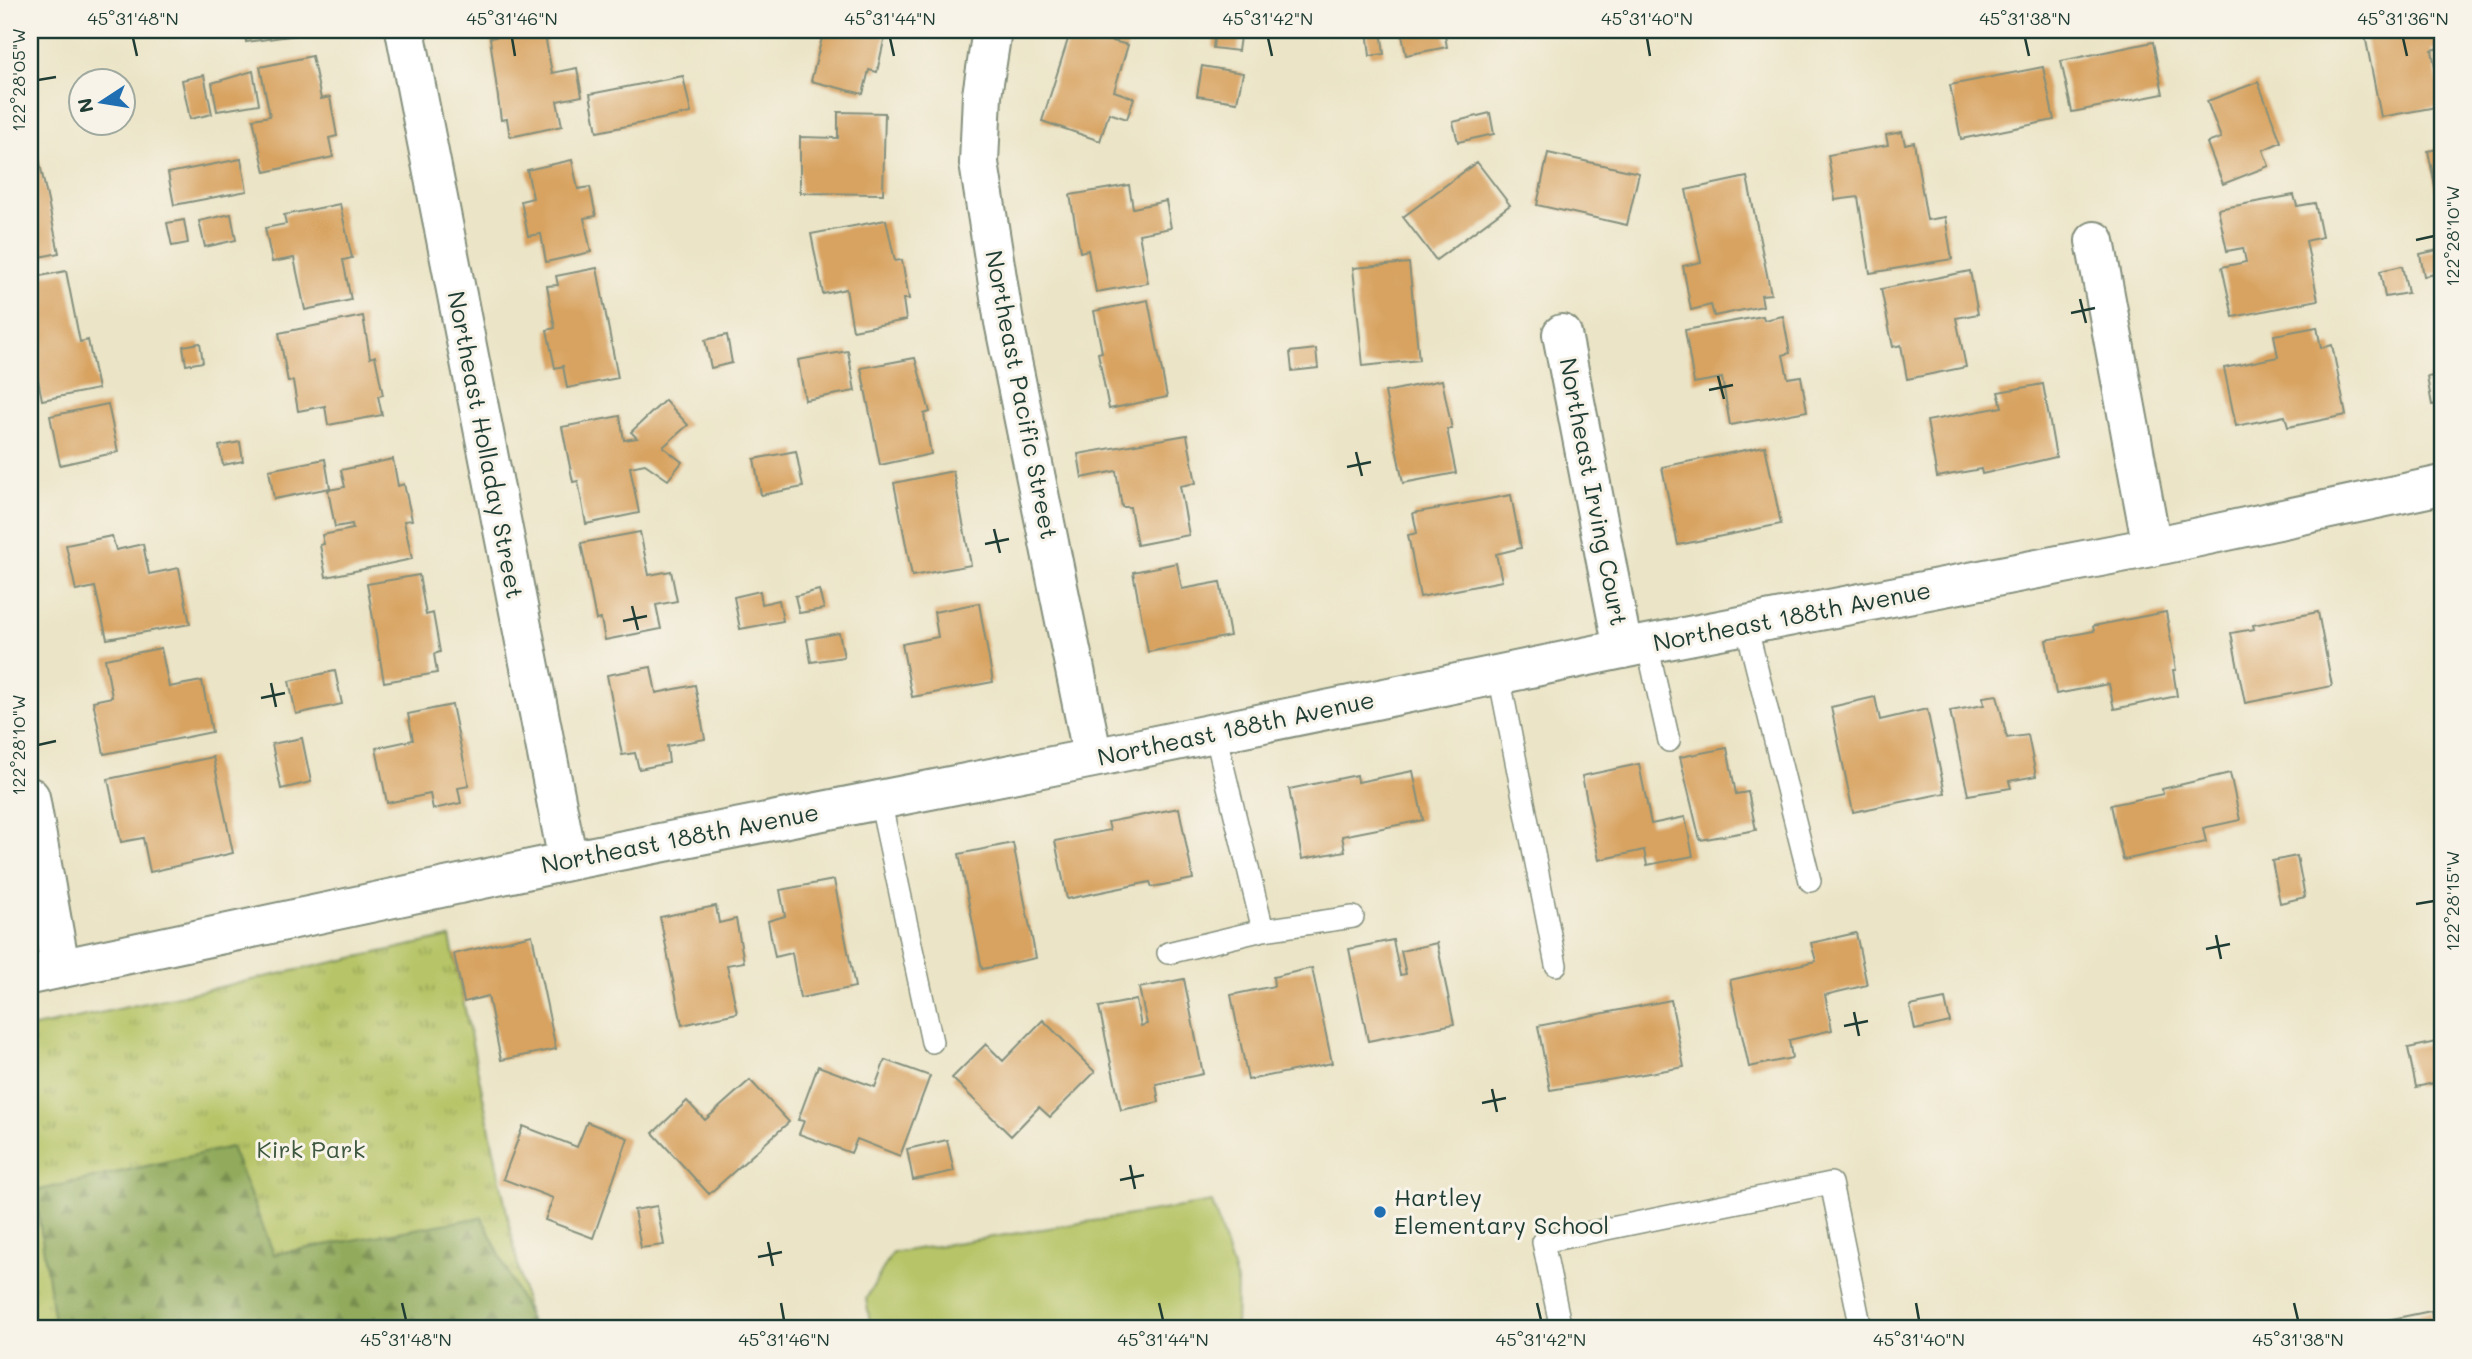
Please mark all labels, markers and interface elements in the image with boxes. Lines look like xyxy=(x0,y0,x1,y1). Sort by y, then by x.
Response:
text: 45°31'48"N xyxy=(87,6,179,30)
text: 45°31'46"N xyxy=(466,6,558,30)
text: 45°31'44"N xyxy=(844,6,936,30)
text: 45°31'42"N xyxy=(1223,6,1313,30)
text: 45°31'40"N xyxy=(1601,6,1693,30)
text: 45°31'38"N xyxy=(1979,6,2071,30)
text: 45°31'36"N xyxy=(2357,6,2449,30)
text: 122°28'05"W xyxy=(6,28,30,132)
north arrow xyxy=(66,66,136,136)
text: N xyxy=(71,96,99,115)
text: 122°28'10"W xyxy=(2440,185,2464,287)
street label: Northeast Pacific Street xyxy=(979,248,1066,542)
street label: Northeast Holladay Street xyxy=(441,288,532,601)
street label: Northeast Irving Court xyxy=(1553,355,1636,628)
street label: Northeast 188th Avenue xyxy=(1650,573,1933,658)
street label: Northeast 188th Avenue xyxy=(1094,683,1377,772)
text: 122°28'10"W xyxy=(6,694,30,796)
street label: Northeast 188th Avenue xyxy=(538,795,821,880)
text: 122°28'15"W xyxy=(2440,851,2464,951)
park label: Kirk Park xyxy=(257,1133,365,1164)
place label: Hartley Elementary School xyxy=(1394,1181,1609,1240)
marker: Hartley Elementary School xyxy=(1372,1204,1388,1220)
text: 45°31'48"N xyxy=(360,1327,452,1351)
text: 45°31'46"N xyxy=(738,1327,830,1351)
text: 45°31'44"N xyxy=(1117,1327,1209,1351)
text: 45°31'42"N xyxy=(1496,1327,1586,1351)
text: 45°31'40"N xyxy=(1873,1327,1965,1351)
text: 45°31'38"N xyxy=(2252,1327,2344,1351)

